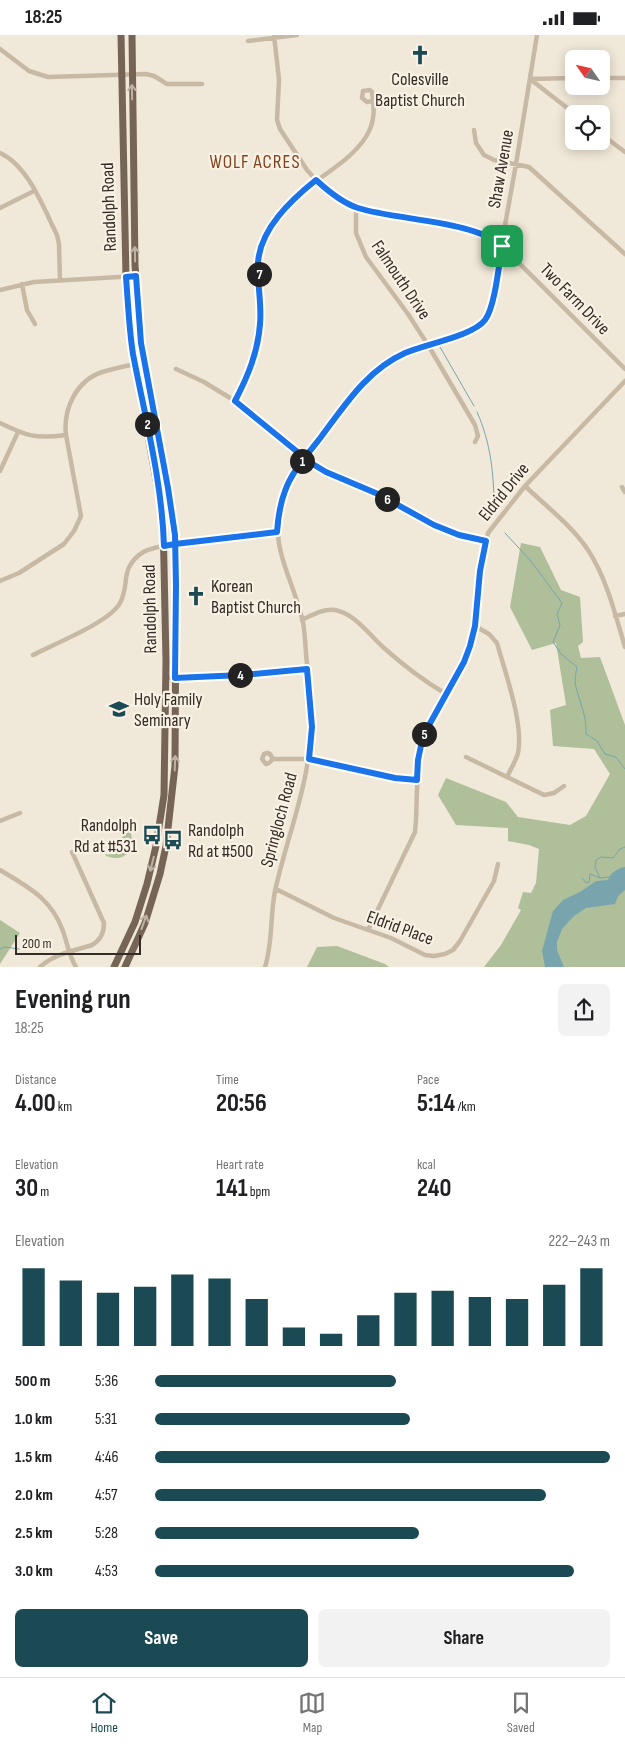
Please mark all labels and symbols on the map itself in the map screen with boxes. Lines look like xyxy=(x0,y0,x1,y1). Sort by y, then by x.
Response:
church icon: Colesville Baptist Church xyxy=(409,44,431,66)
north arrow xyxy=(565,50,610,95)
place label: Colesville Baptist Church xyxy=(375,69,465,111)
one-way arrow xyxy=(127,84,137,100)
street label: Shaw Avenue xyxy=(484,128,518,210)
district label: WOLF ACRES xyxy=(209,151,301,174)
street label: Randolph Road xyxy=(97,162,121,252)
pin xyxy=(481,225,523,267)
street label: Falmouth Drive xyxy=(367,236,435,324)
one-way arrow xyxy=(130,247,140,263)
street label: Two Farm Drive xyxy=(536,259,614,339)
pin: 7 xyxy=(246,261,272,287)
pin: 2 xyxy=(134,411,160,437)
pin: 1 xyxy=(290,449,314,473)
street label: Eldrid Drive xyxy=(474,459,534,525)
pin: 6 xyxy=(374,487,400,511)
street label: Randolph Road xyxy=(139,564,161,654)
place label: Korean Baptist Church xyxy=(211,576,301,618)
church icon: Korean Baptist Church xyxy=(185,585,207,607)
pin: 4 xyxy=(228,663,252,687)
place label: Holy Family Seminary xyxy=(134,689,202,731)
school or university icon: Holy Family Seminary xyxy=(108,698,130,720)
pin: 5 xyxy=(412,721,436,747)
one-way arrow xyxy=(170,756,180,772)
street label: Springloch Road xyxy=(256,770,302,870)
place label: Randolph Rd at #531 xyxy=(74,815,138,857)
place label: Randolph Rd at #500 xyxy=(188,820,253,862)
bus stop icon: Randolph Rd at #531 xyxy=(141,824,163,846)
bus stop icon: Randolph Rd at #500 xyxy=(162,829,184,851)
one-way arrow xyxy=(147,856,156,872)
street label: Eldrid Place xyxy=(364,906,436,950)
one-way arrow xyxy=(140,915,150,931)
scale bar xyxy=(15,932,141,955)

